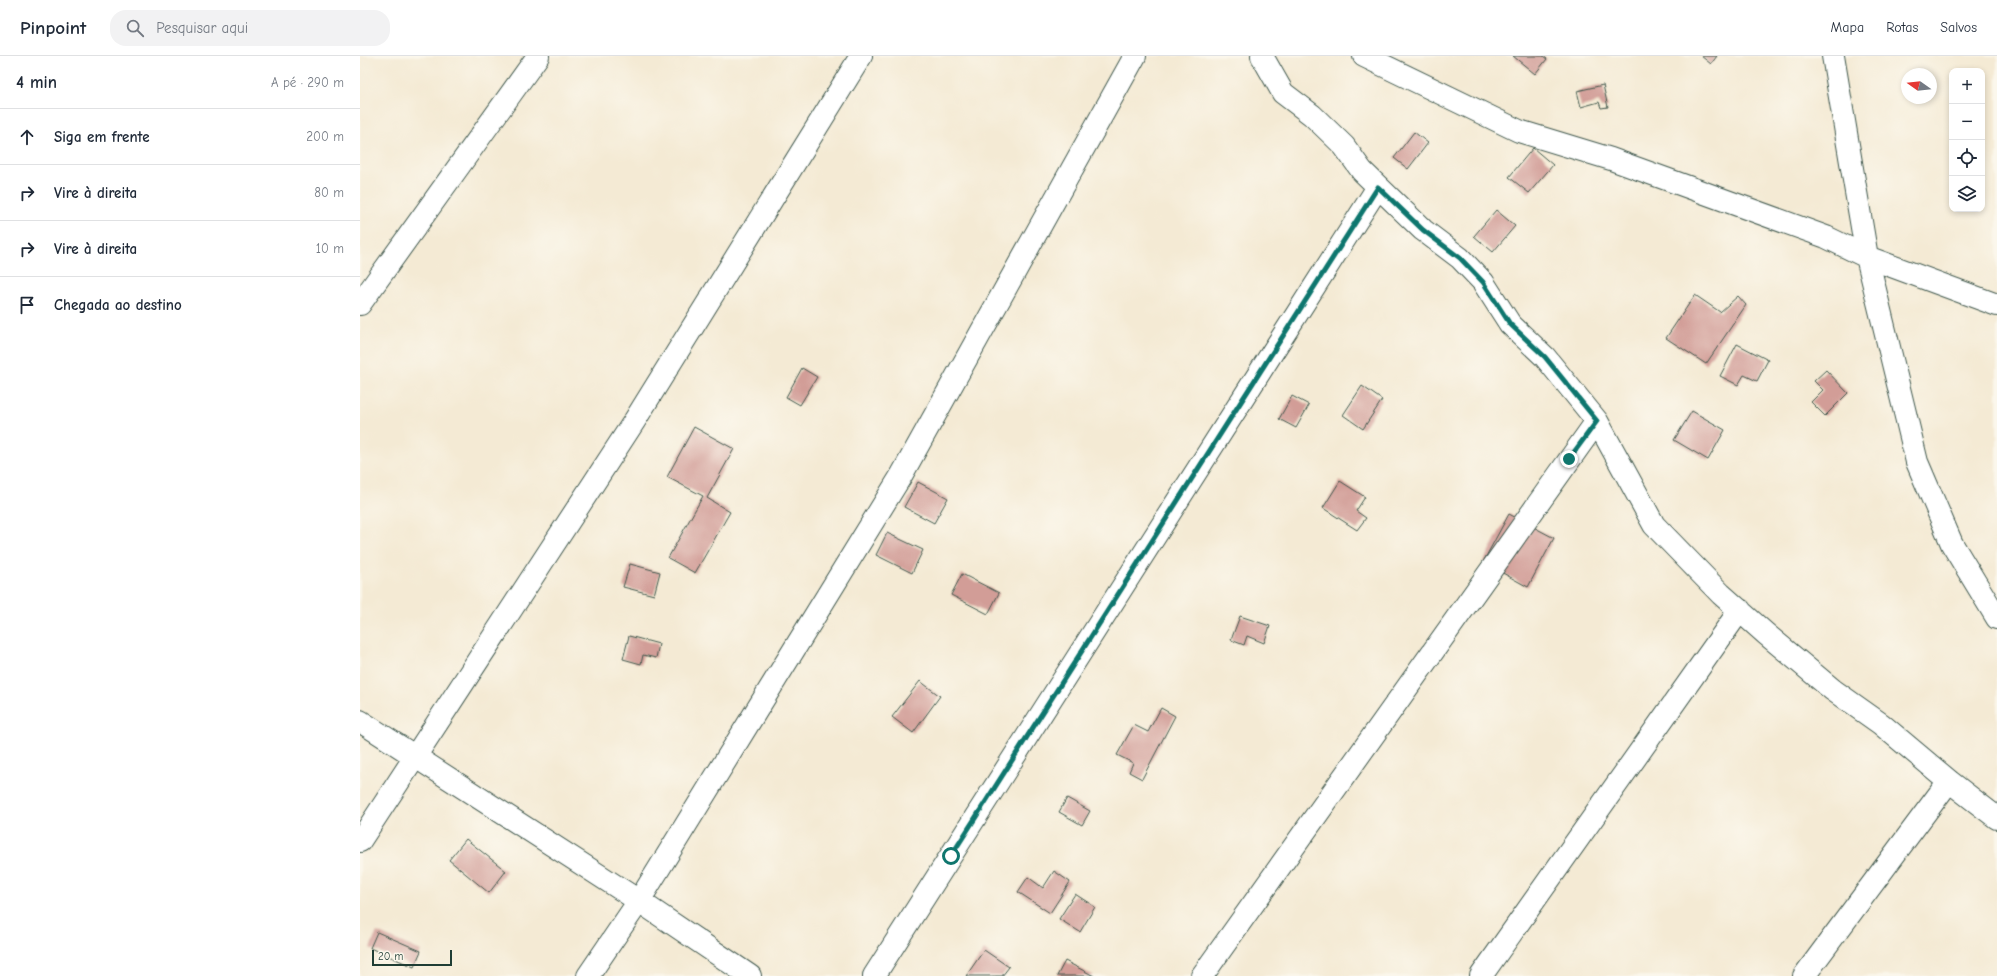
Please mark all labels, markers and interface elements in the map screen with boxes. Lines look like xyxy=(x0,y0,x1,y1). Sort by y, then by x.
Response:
search box xyxy=(110,10,390,46)
text: Pinpoint xyxy=(20,17,86,39)
icon: search xyxy=(124,17,146,39)
text: Pesquisar aqui xyxy=(156,19,248,37)
text: Mapa xyxy=(1831,19,1864,36)
text: Rotas xyxy=(1886,19,1918,36)
text: Salvos xyxy=(1940,19,1977,36)
north arrow xyxy=(1901,68,1937,104)
map controls xyxy=(1949,68,1985,212)
button: + xyxy=(1949,68,1985,104)
text: 4 min xyxy=(16,73,57,92)
text: A pé · 290 m xyxy=(271,75,344,90)
button: − xyxy=(1949,104,1985,140)
icon: ahead xyxy=(16,126,38,148)
text: Siga em frente xyxy=(54,128,150,146)
text: 200 m xyxy=(306,129,344,144)
button: locate xyxy=(1949,140,1985,176)
button: layers xyxy=(1949,176,1985,212)
icon: right xyxy=(16,182,38,204)
text: Vire à direita xyxy=(54,184,137,202)
text: 80 m xyxy=(314,185,344,200)
icon: right xyxy=(16,238,38,260)
text: Vire à direita xyxy=(54,240,137,258)
text: 10 m xyxy=(316,241,344,256)
icon: arrive xyxy=(16,294,38,316)
text: Chegada ao destino xyxy=(54,296,182,314)
route end xyxy=(1560,450,1578,468)
route start xyxy=(942,847,960,865)
scale bar xyxy=(372,948,452,967)
text: 20 m xyxy=(378,950,403,963)

